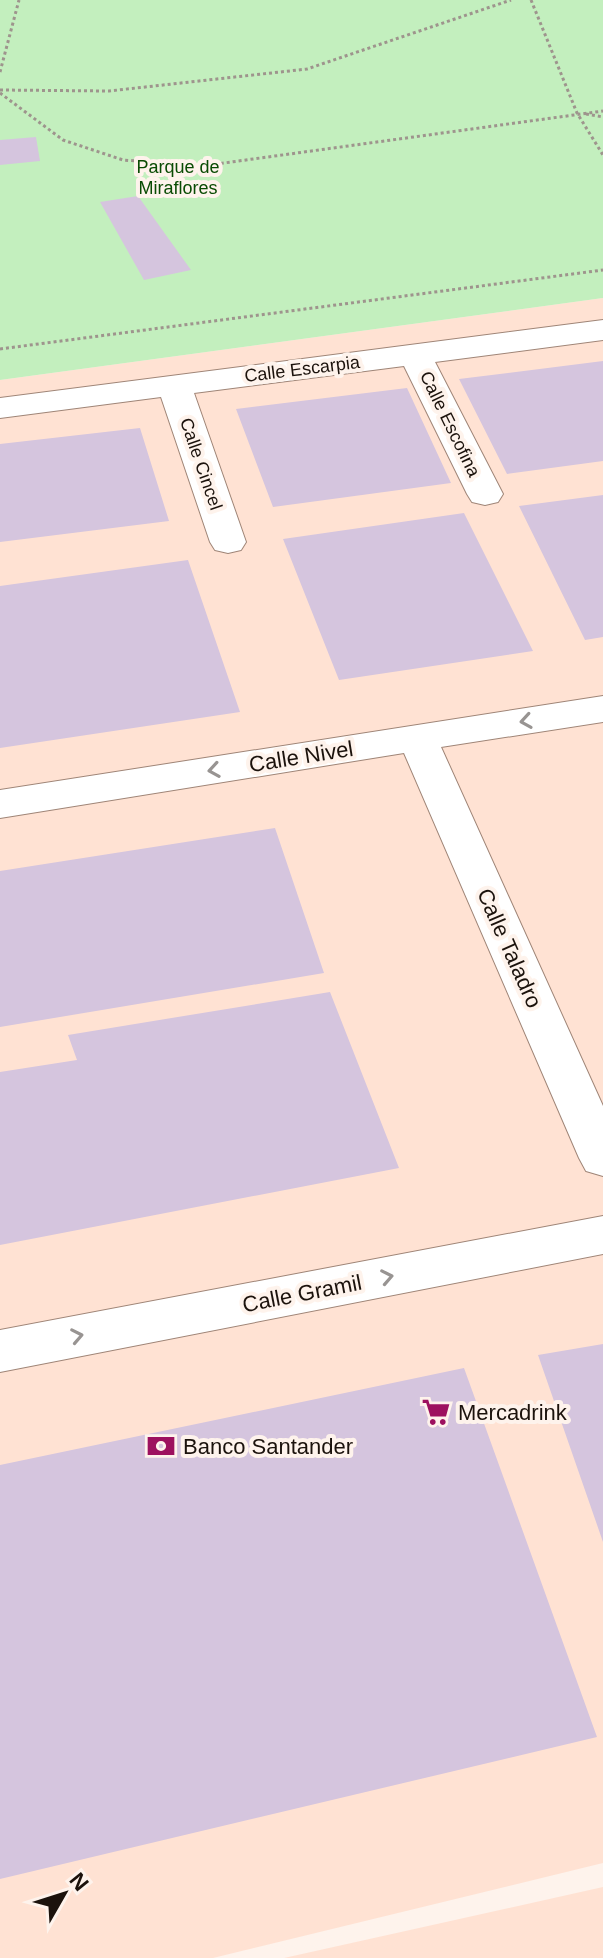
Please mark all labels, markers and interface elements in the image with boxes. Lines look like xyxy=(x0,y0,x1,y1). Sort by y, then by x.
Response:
park label: Parque de Miraflores xyxy=(136,157,220,198)
street label: Calle Escarpia xyxy=(243,352,362,386)
street label: Calle Escofina xyxy=(416,368,485,481)
street label: Calle Cincel xyxy=(176,415,226,513)
one-way arrow xyxy=(519,712,533,729)
street label: Calle Nivel xyxy=(247,736,355,777)
one-way arrow xyxy=(207,761,221,778)
street label: Calle Taladro xyxy=(472,885,547,1012)
one-way arrow xyxy=(380,1269,394,1286)
street label: Calle Gramil xyxy=(240,1270,364,1317)
one-way arrow xyxy=(70,1329,83,1346)
supermarket icon: Mercadrink xyxy=(421,1397,451,1427)
place label: Mercadrink xyxy=(458,1400,568,1425)
bank icon: Banco Santander xyxy=(146,1431,176,1461)
place label: Banco Santander xyxy=(183,1434,353,1459)
north arrow xyxy=(24,1854,104,1934)
text: N xyxy=(64,1868,94,1896)

